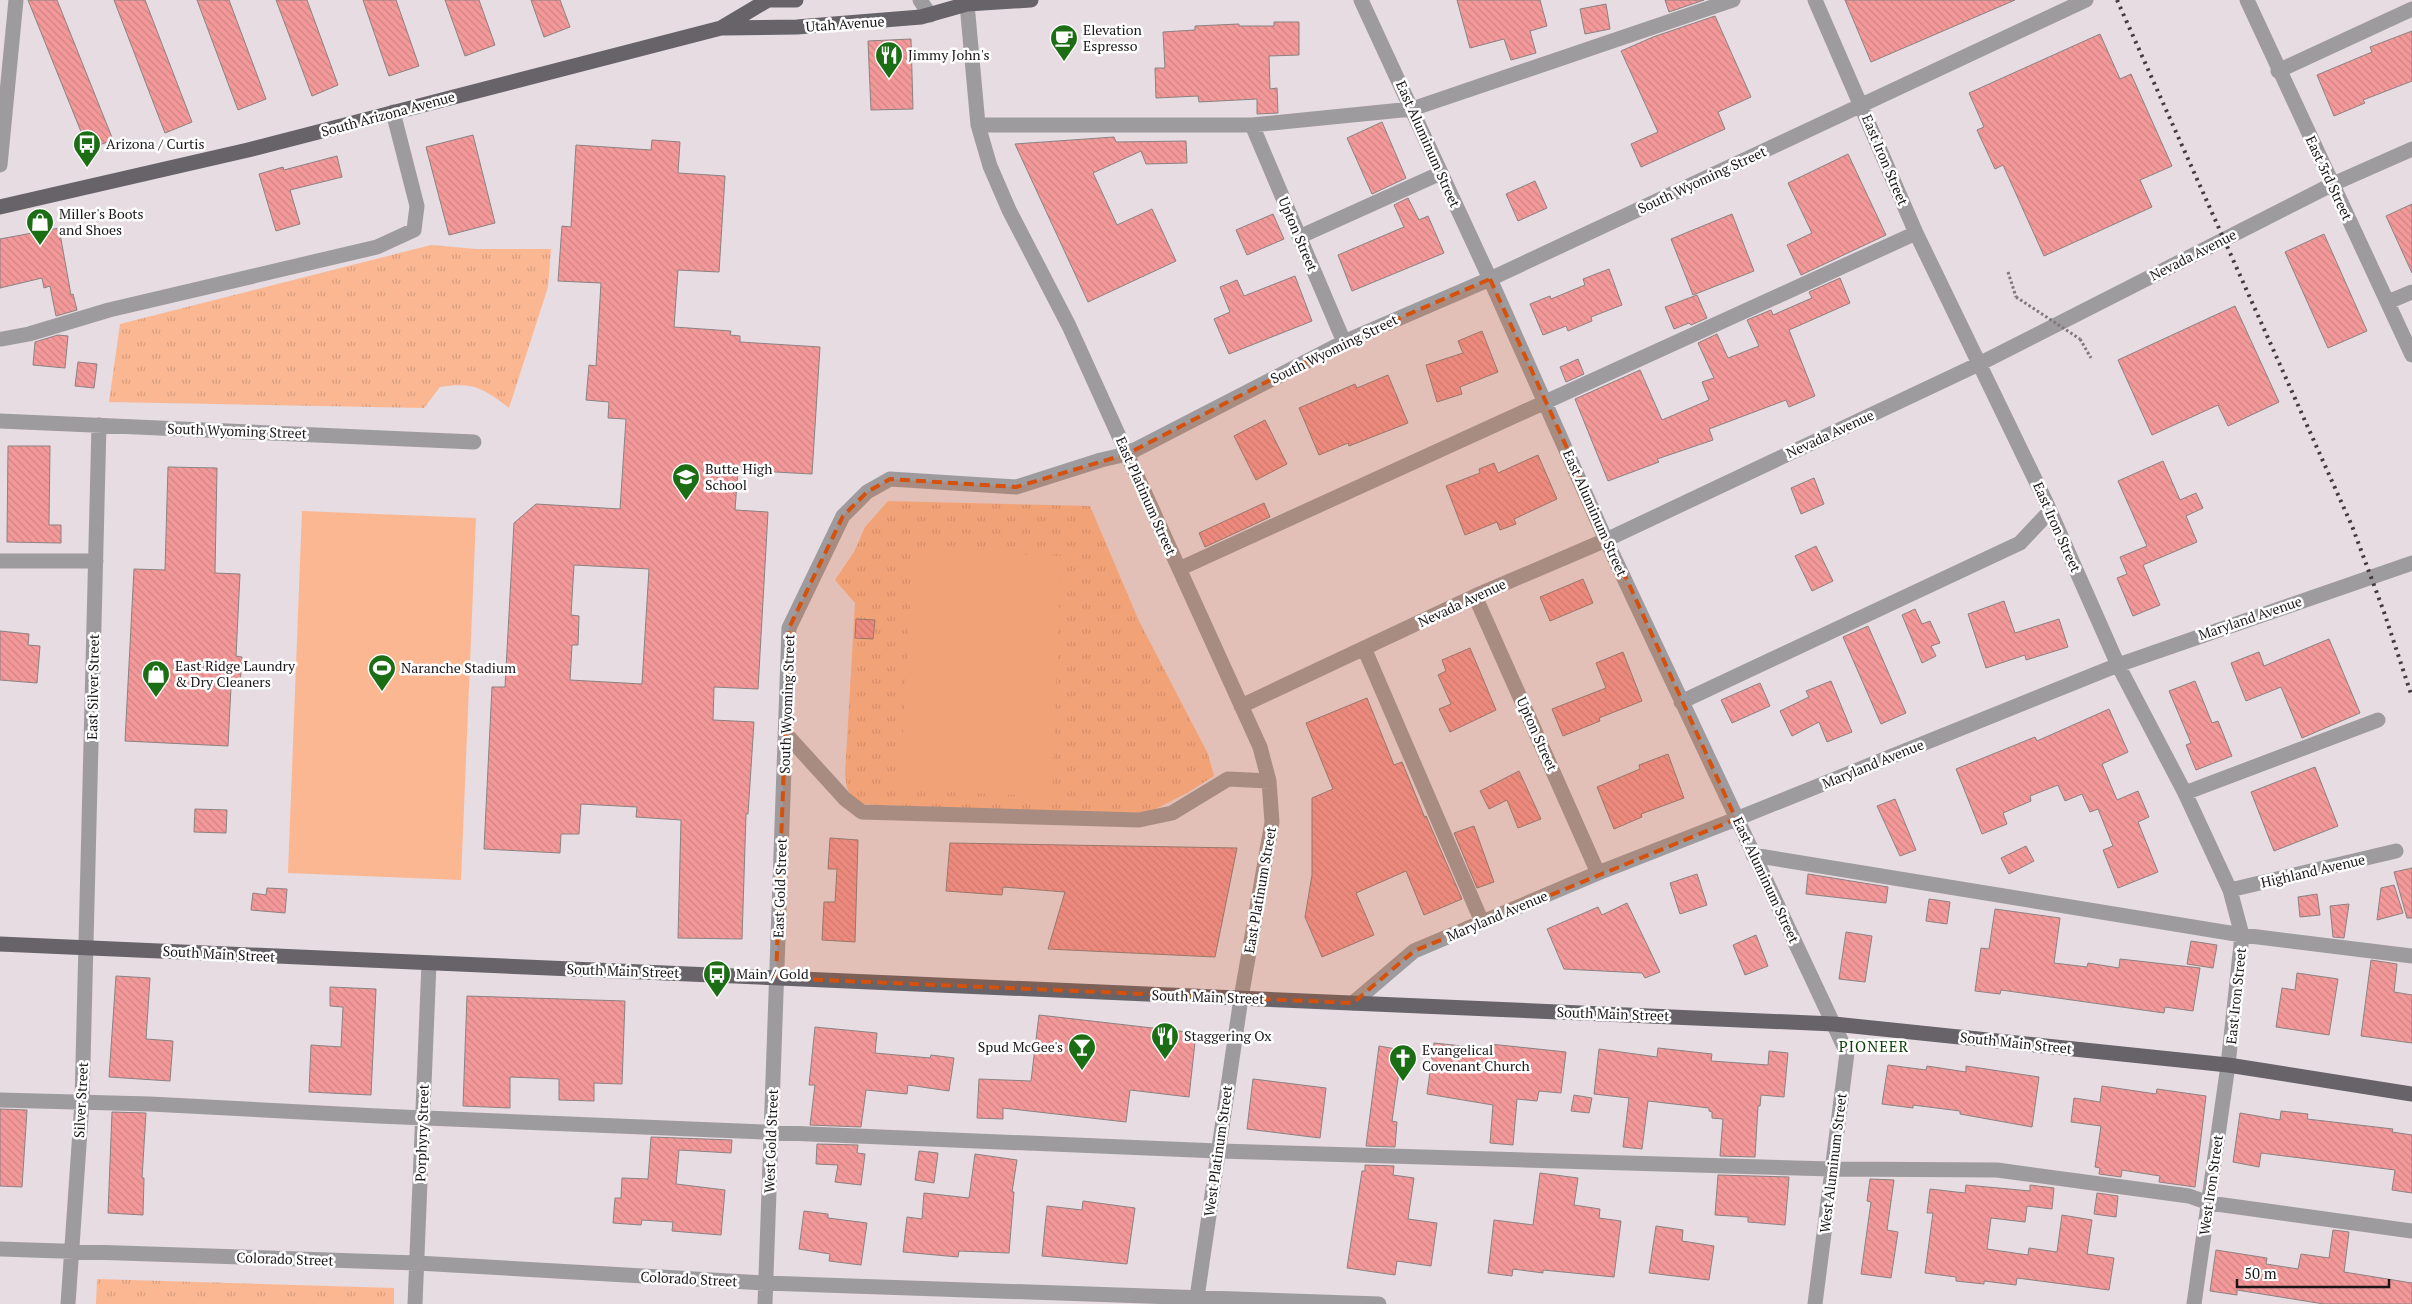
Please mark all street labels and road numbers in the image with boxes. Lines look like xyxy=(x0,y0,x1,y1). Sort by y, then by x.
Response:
street label: Utah Avenue xyxy=(805,11,885,36)
street label: East Aluminum Street xyxy=(1392,77,1465,211)
street label: South Arizona Avenue xyxy=(319,87,457,141)
street label: East Iron Street xyxy=(1858,111,1913,209)
street label: East 3rd Street xyxy=(2302,132,2358,224)
street label: South Wyoming Street xyxy=(1634,141,1770,218)
street label: Upton Street xyxy=(1274,194,1323,275)
street label: Nevada Avenue xyxy=(2146,225,2239,285)
street label: South Wyoming Street xyxy=(1267,309,1401,388)
street label: Nevada Avenue xyxy=(1783,405,1877,462)
street label: South Wyoming Street xyxy=(167,419,308,442)
street label: East Platinum Street xyxy=(1112,433,1182,559)
street label: East Aluminum Street xyxy=(1559,446,1632,580)
street label: East Iron Street xyxy=(2029,479,2086,576)
street label: Nevada Avenue xyxy=(1415,574,1509,631)
street label: Maryland Avenue xyxy=(2196,591,2304,644)
street label: East Silver Street xyxy=(82,633,103,740)
street label: South Wyoming Street xyxy=(775,633,798,774)
street label: Upton Street xyxy=(1513,694,1563,775)
street label: Maryland Avenue xyxy=(1819,734,1927,793)
street label: East Aluminum Street xyxy=(1729,814,1804,947)
street label: East Platinum Street xyxy=(1239,824,1280,955)
street label: East Gold Street xyxy=(768,837,791,938)
street label: Highland Avenue xyxy=(2259,849,2367,892)
street label: Maryland Avenue xyxy=(1443,886,1550,945)
street label: South Main Street xyxy=(162,941,277,966)
street label: East Iron Street xyxy=(2221,946,2250,1045)
street label: South Main Street xyxy=(566,959,680,982)
street label: South Main Street xyxy=(1151,985,1265,1008)
street label: South Main Street xyxy=(1556,1002,1670,1025)
street label: South Main Street xyxy=(1959,1027,2074,1058)
street label: Silver Street xyxy=(69,1061,92,1138)
street label: Porphyry Street xyxy=(410,1083,433,1182)
street label: West Platinum Street xyxy=(1199,1083,1236,1218)
street label: West Gold Street xyxy=(759,1088,782,1193)
street label: West Aluminum Street xyxy=(1814,1091,1851,1234)
street label: West Iron Street xyxy=(2194,1133,2227,1236)
street label: Colorado Street xyxy=(236,1247,335,1270)
street label: Colorado Street xyxy=(640,1266,739,1291)

